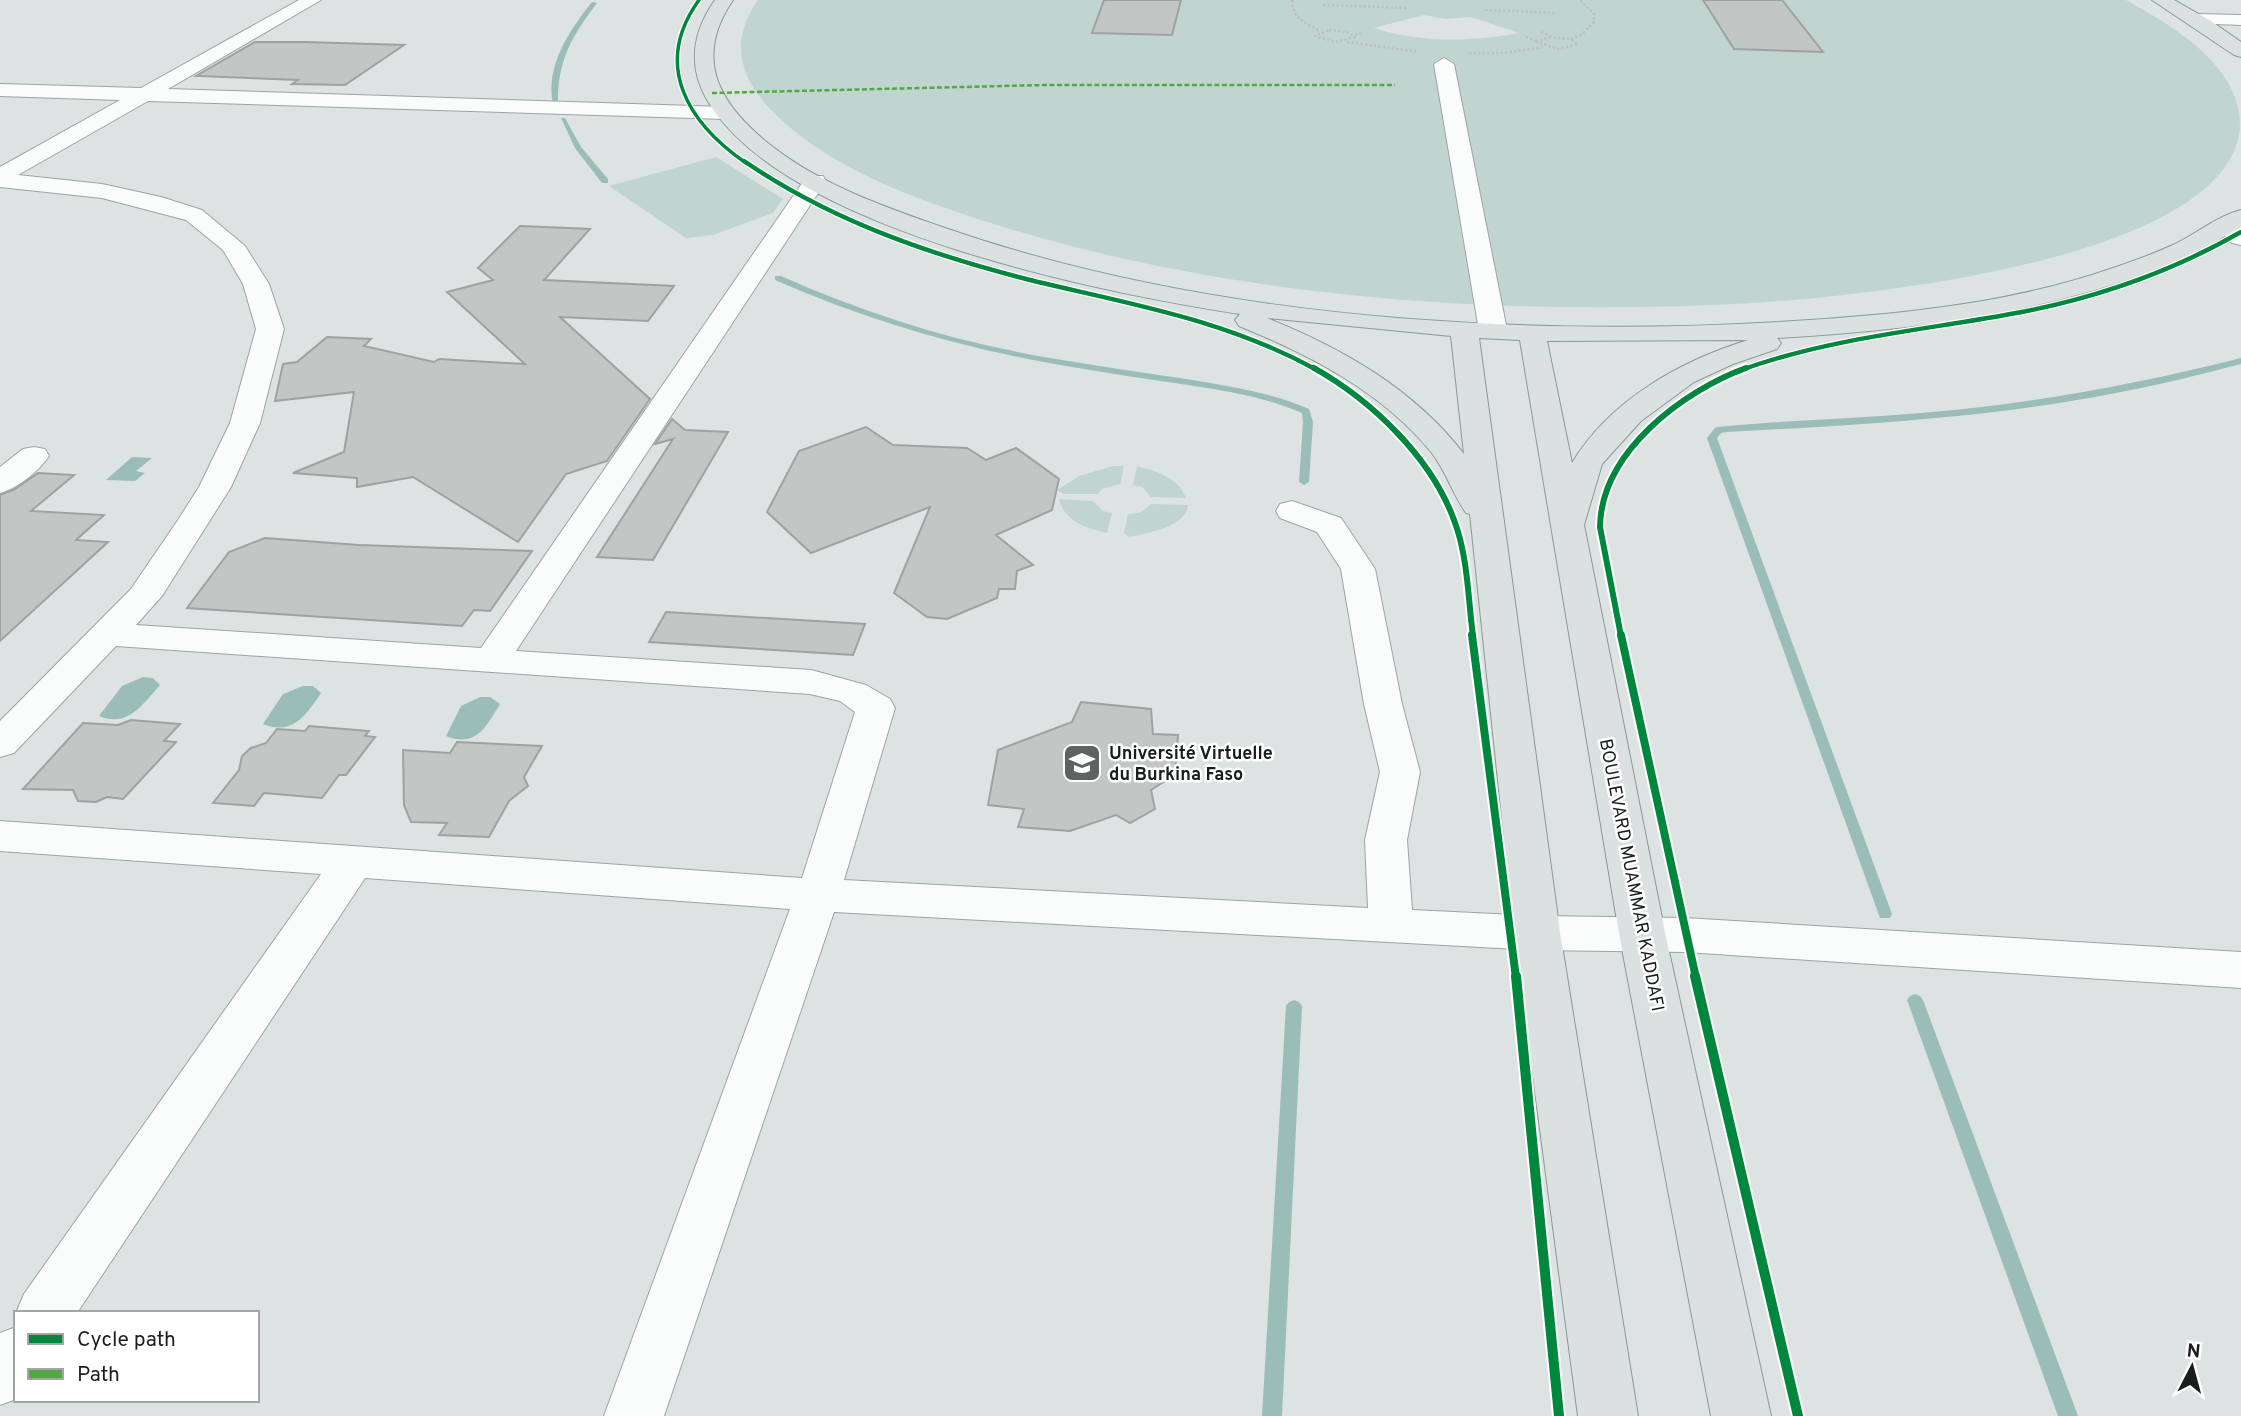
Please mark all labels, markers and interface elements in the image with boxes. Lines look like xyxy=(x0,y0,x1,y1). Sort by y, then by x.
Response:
street label: BOULEVARD MUAMMAR KADDAFI xyxy=(1593,737,1668,1014)
school or university icon: Université Virtuelle du Burkina Faso xyxy=(1061,742,1103,784)
place label: Université Virtuelle du Burkina Faso xyxy=(1109,743,1273,787)
legend xyxy=(14,1311,259,1402)
text: Cycle path xyxy=(77,1327,176,1354)
north arrow xyxy=(2157,1332,2227,1402)
text: N xyxy=(2186,1339,2202,1365)
text: Path xyxy=(77,1362,120,1389)

